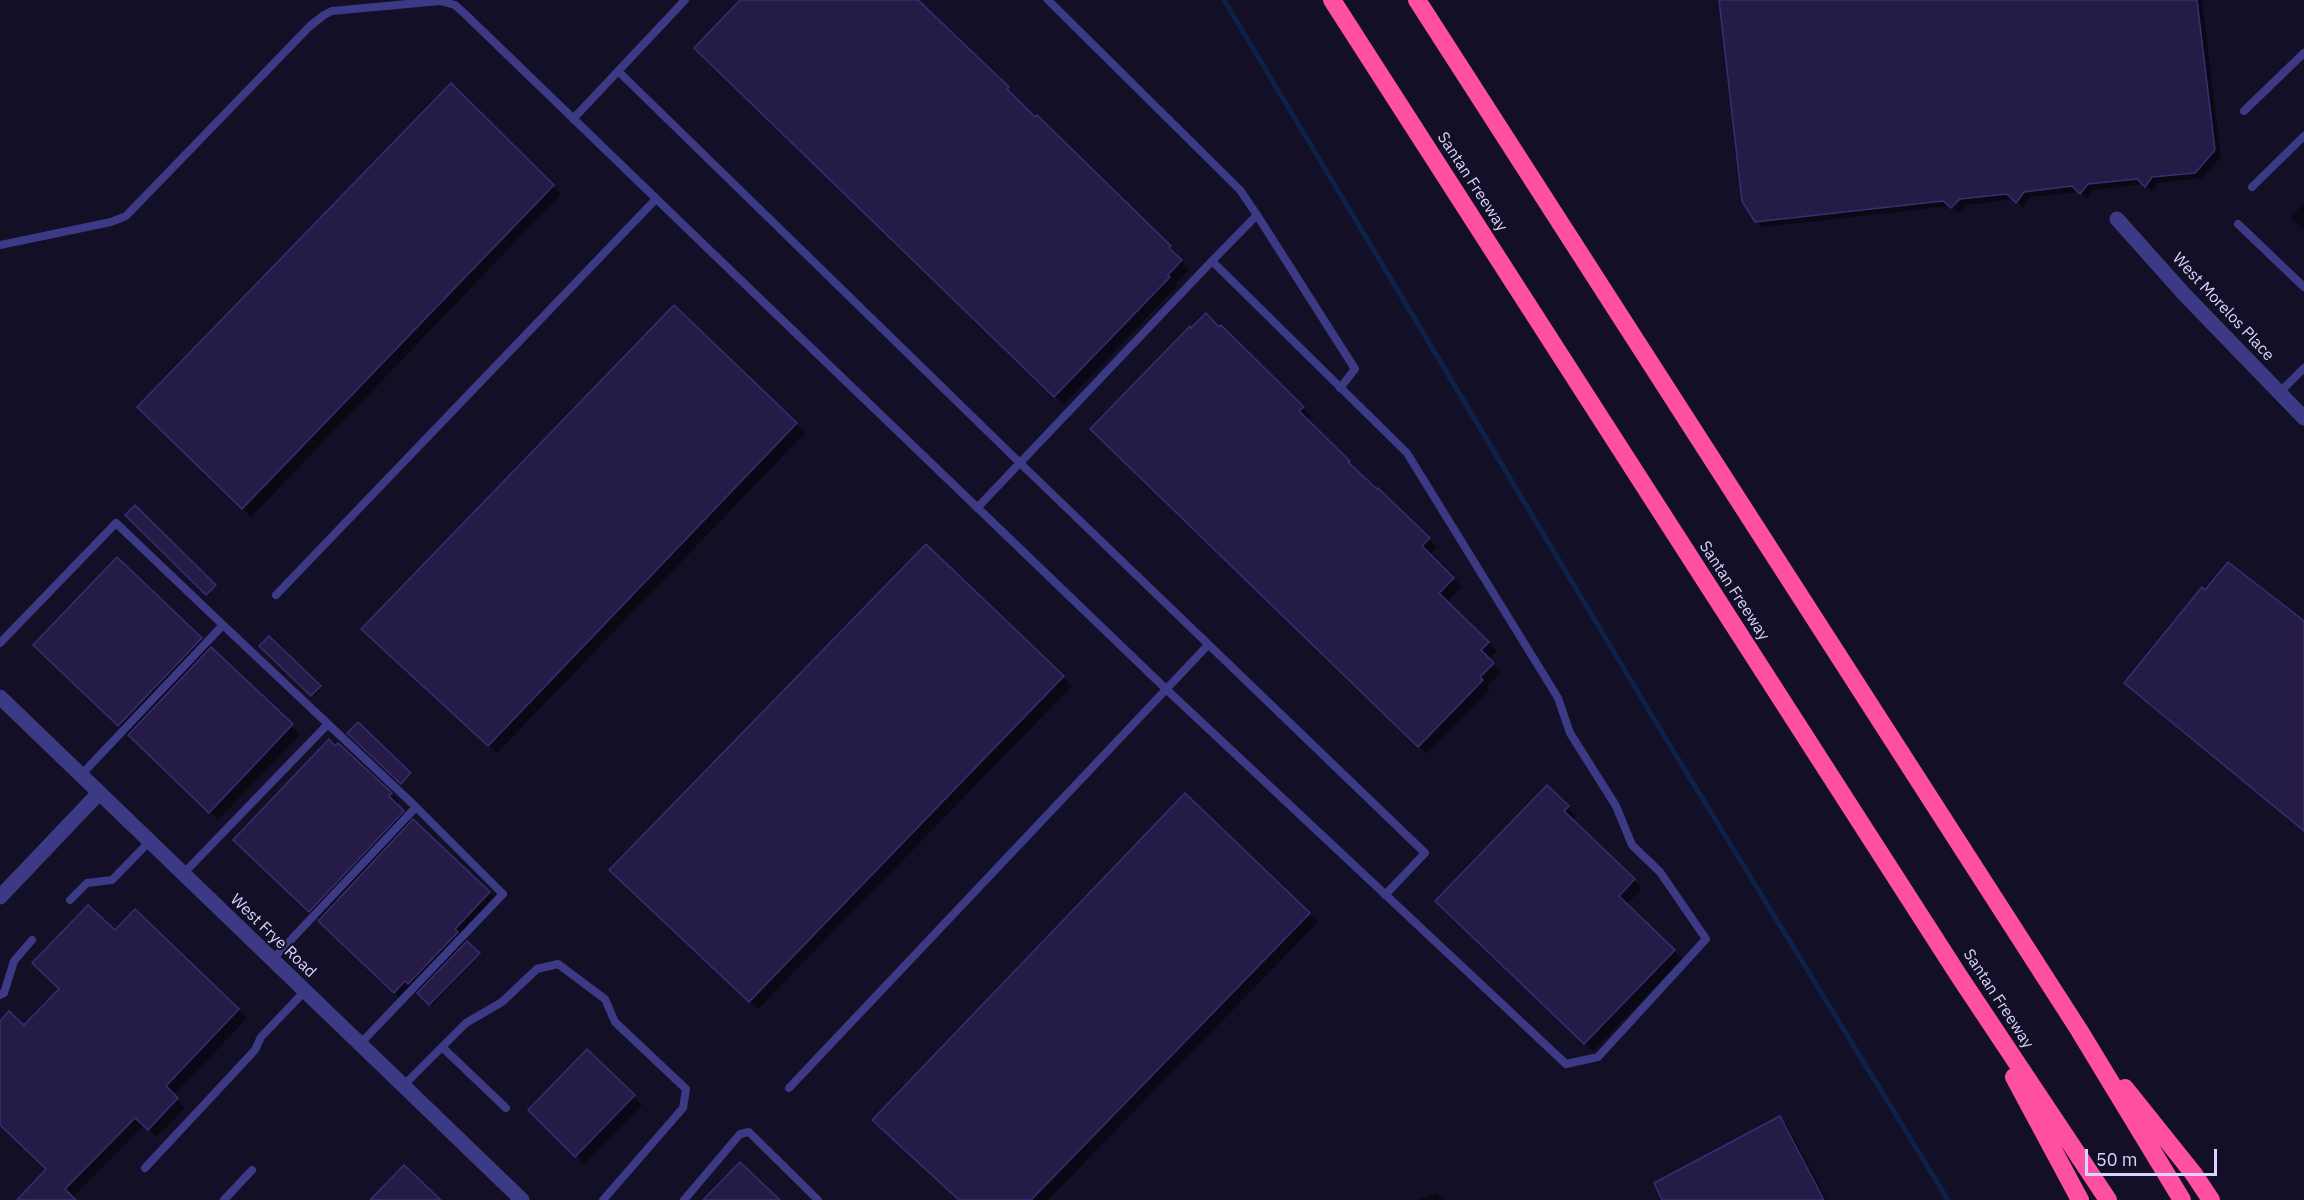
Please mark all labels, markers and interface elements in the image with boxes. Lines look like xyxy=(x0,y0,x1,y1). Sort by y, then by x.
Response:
street label: Santan Freeway xyxy=(1433,129,1511,235)
street label: West Morelos Place xyxy=(2168,249,2278,365)
street label: Santan Freeway xyxy=(1695,538,1773,644)
street label: West Frye Road xyxy=(226,890,320,982)
street label: Santan Freeway xyxy=(1959,946,2037,1052)
scale bar xyxy=(2088,1137,2220,1175)
text: 50 m xyxy=(2096,1148,2138,1171)

